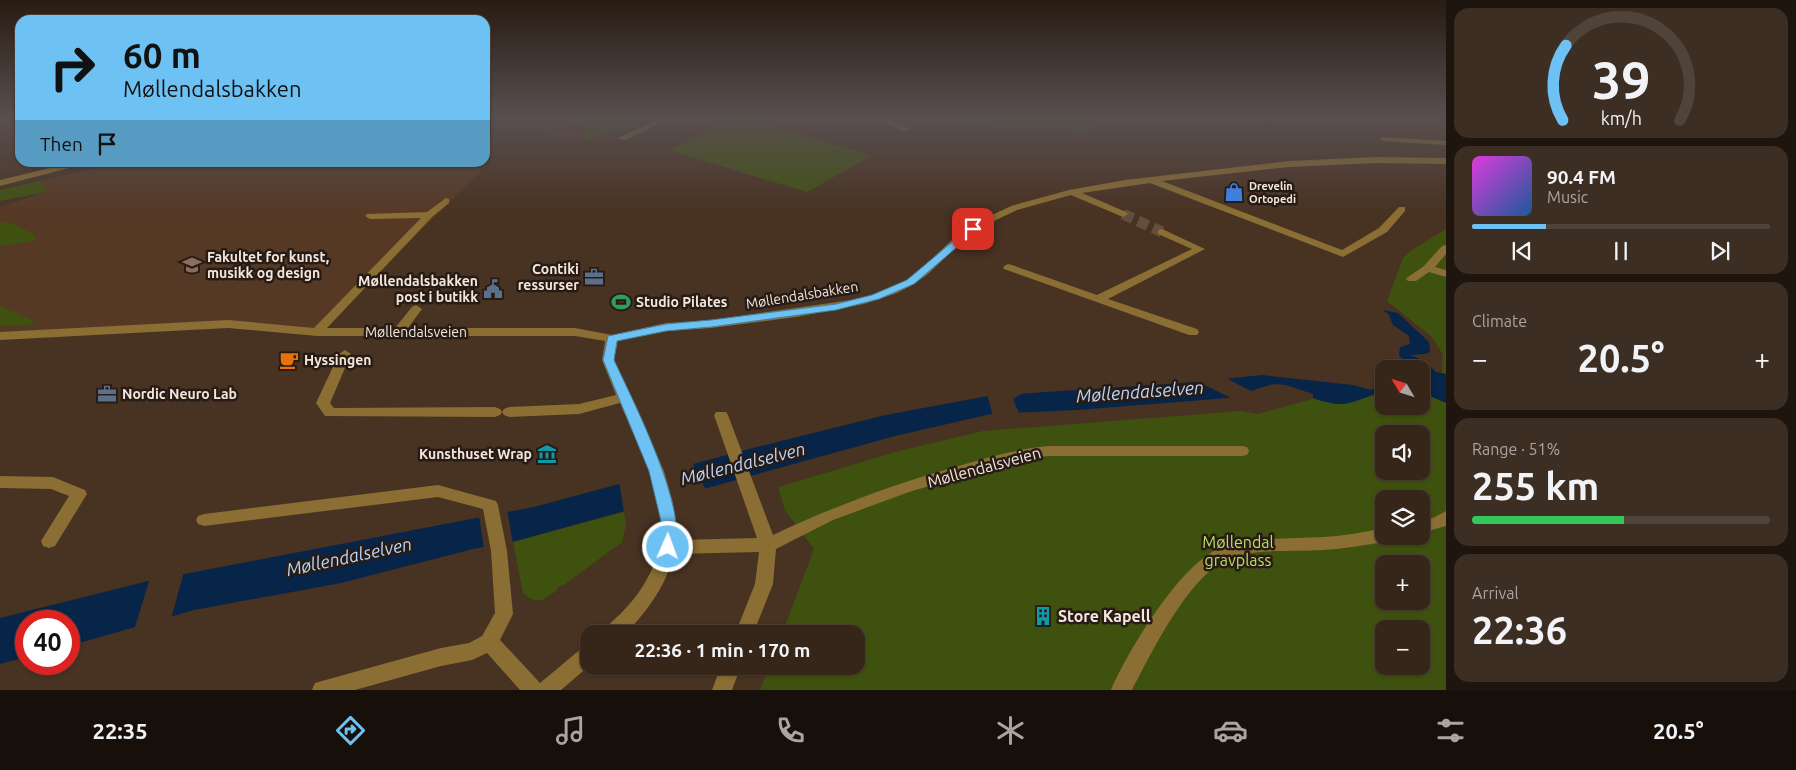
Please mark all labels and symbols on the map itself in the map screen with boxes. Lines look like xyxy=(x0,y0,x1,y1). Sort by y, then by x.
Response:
place label: Drevelin Ortopedi xyxy=(1249,180,1296,205)
shop icon: Drevelin Ortopedi xyxy=(1223,181,1245,203)
pin xyxy=(952,208,994,250)
place label: Fakultet for kunst, musikk og design xyxy=(207,249,329,281)
school or university icon: Fakultet for kunst, musikk og design xyxy=(181,254,203,276)
place label: Contiki ressurser xyxy=(518,261,579,293)
office icon: Contiki ressurser xyxy=(583,266,605,288)
place label: Møllendalsbakken post i butikk xyxy=(358,273,478,305)
public building icon: Møllendalsbakken post i butikk xyxy=(482,278,504,300)
street label: Møllendalsbakken xyxy=(745,278,859,312)
sports icon: Studio Pilates xyxy=(610,291,632,313)
place label: Studio Pilates xyxy=(636,294,728,310)
street label: Møllendalsveien xyxy=(365,324,467,340)
cafe icon: Hyssingen xyxy=(278,349,300,371)
place label: Hyssingen xyxy=(304,352,371,368)
north arrow xyxy=(1375,360,1430,415)
water label: Møllendalselven xyxy=(1075,377,1204,405)
office icon: Nordic Neuro Lab xyxy=(96,383,118,405)
place label: Nordic Neuro Lab xyxy=(122,386,237,402)
water label: Møllendalselven xyxy=(678,438,807,488)
museum icon: Kunsthuset Wrap xyxy=(536,443,558,465)
street label: Møllendalsveien xyxy=(925,443,1043,491)
place label: Kunsthuset Wrap xyxy=(419,446,532,462)
position arrow xyxy=(641,520,693,572)
water label: Møllendalselven xyxy=(284,533,413,579)
park label: Møllendal gravplass xyxy=(1202,533,1274,569)
building icon: Store Kapell xyxy=(1032,605,1054,627)
place label: Store Kapell xyxy=(1058,607,1151,625)
speed limit sign: 40 xyxy=(15,610,80,675)

